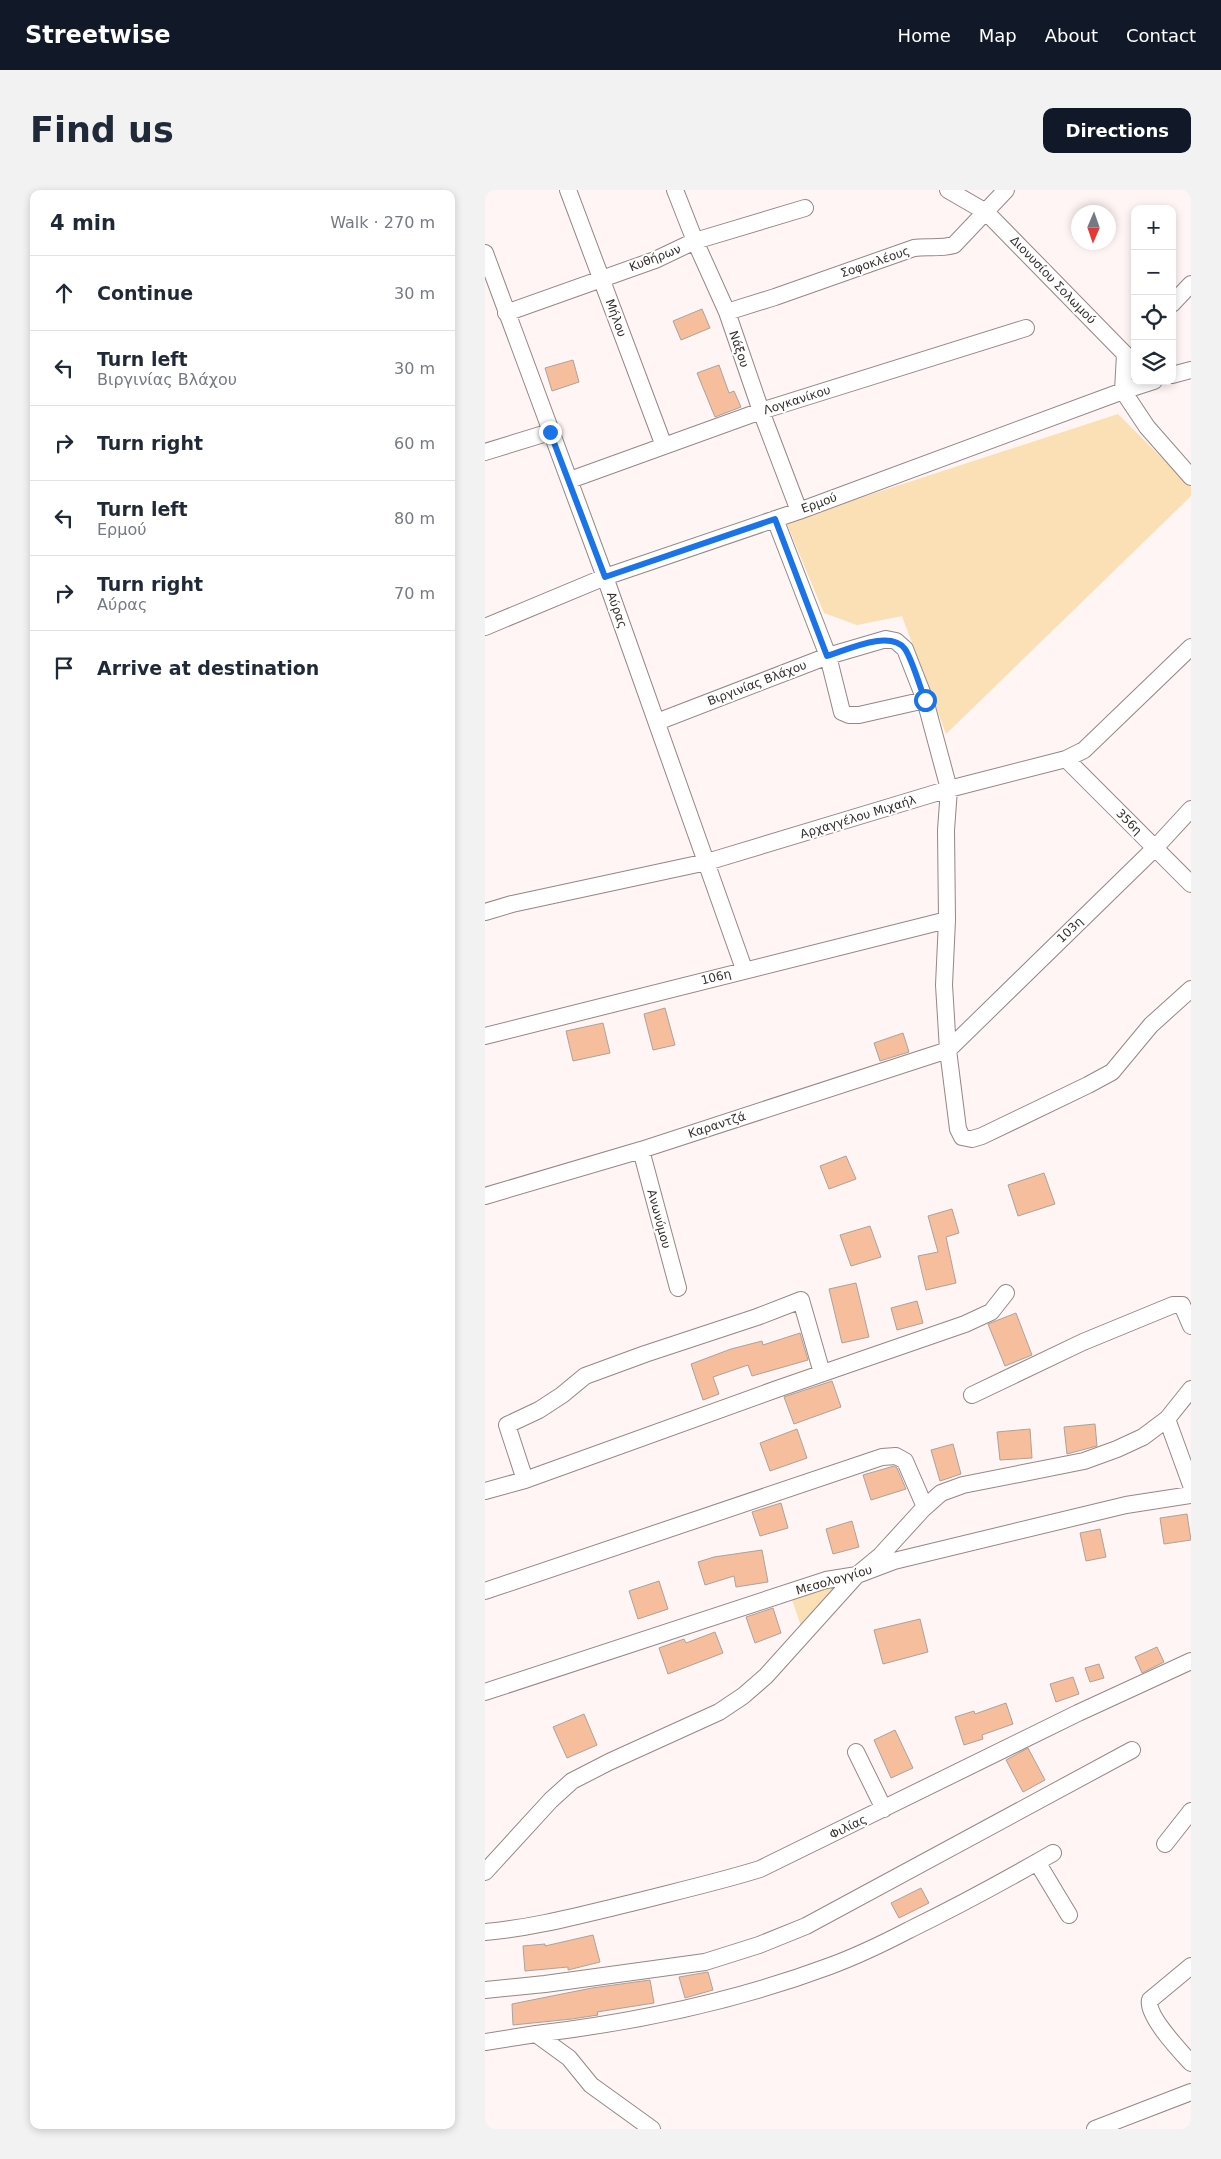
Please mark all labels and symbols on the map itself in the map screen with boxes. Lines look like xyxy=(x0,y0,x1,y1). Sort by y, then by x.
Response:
north arrow xyxy=(1071,205,1116,250)
street label: Διονυσίου Σολωμού xyxy=(1007,233,1099,327)
street label: Κυθήρων xyxy=(627,242,683,274)
street label: Σοφοκλέους xyxy=(839,244,911,280)
street label: Μήλου xyxy=(603,297,629,339)
street label: Νάξου xyxy=(726,329,752,369)
street label: Λογκανίκου xyxy=(762,383,832,417)
route end xyxy=(539,421,562,444)
street label: Ερμού xyxy=(799,490,839,516)
street label: Αύρας xyxy=(604,590,630,630)
street label: Βιργινίας Βλάχου xyxy=(705,658,809,708)
route start xyxy=(914,689,937,712)
street label: Αρχαγγέλου Μιχαήλ xyxy=(798,793,918,841)
street label: 356η xyxy=(1113,806,1145,838)
street label: 103η xyxy=(1054,914,1086,946)
street label: 106η xyxy=(700,967,732,987)
street label: Καραντζά xyxy=(686,1109,748,1141)
street label: Ανωνύμου xyxy=(644,1188,674,1250)
street label: Μεσολογγίου xyxy=(794,1562,874,1598)
street label: Φιλίας xyxy=(827,1812,869,1842)

